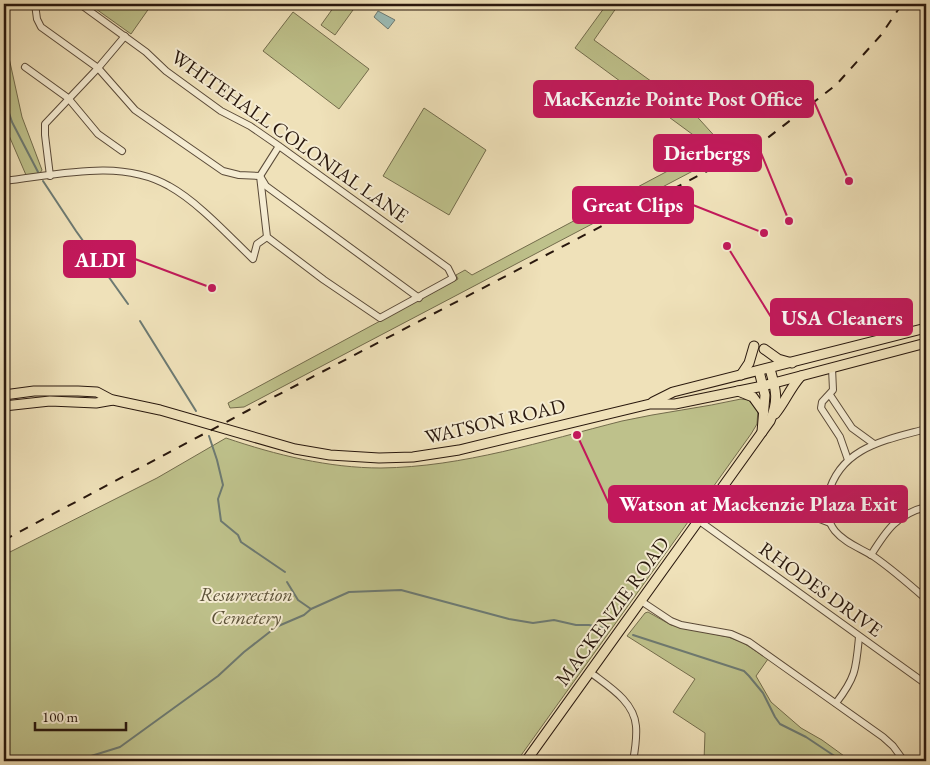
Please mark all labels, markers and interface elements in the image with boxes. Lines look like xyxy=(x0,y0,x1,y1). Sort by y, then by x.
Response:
street label: WHITEHALL COLONIAL LANE xyxy=(166,44,414,228)
callout: MacKenzie Pointe Post Office xyxy=(534,81,813,117)
text: MacKenzie Pointe Post Office xyxy=(543,85,803,112)
callout: Dierbergs xyxy=(654,135,761,171)
text: Dierbergs xyxy=(664,139,750,166)
callout: Great Clips xyxy=(573,187,693,223)
text: Great Clips xyxy=(583,191,683,218)
callout: ALDI xyxy=(64,241,135,277)
text: ALDI xyxy=(74,246,126,273)
callout: USA Cleaners xyxy=(771,299,912,335)
text: USA Cleaners xyxy=(781,304,903,331)
street label: WATSON ROAD xyxy=(422,392,568,450)
callout: Watson at Mackenzie Plaza Exit xyxy=(609,486,907,522)
text: Watson at Mackenzie Plaza Exit xyxy=(619,490,897,517)
street label: MACKENZIE ROAD xyxy=(549,531,675,691)
street label: RHODES DRIVE xyxy=(754,536,888,642)
park label: Resurrection Cemetery xyxy=(199,581,293,630)
scale bar xyxy=(35,700,126,732)
text: 100 m xyxy=(42,707,79,726)

